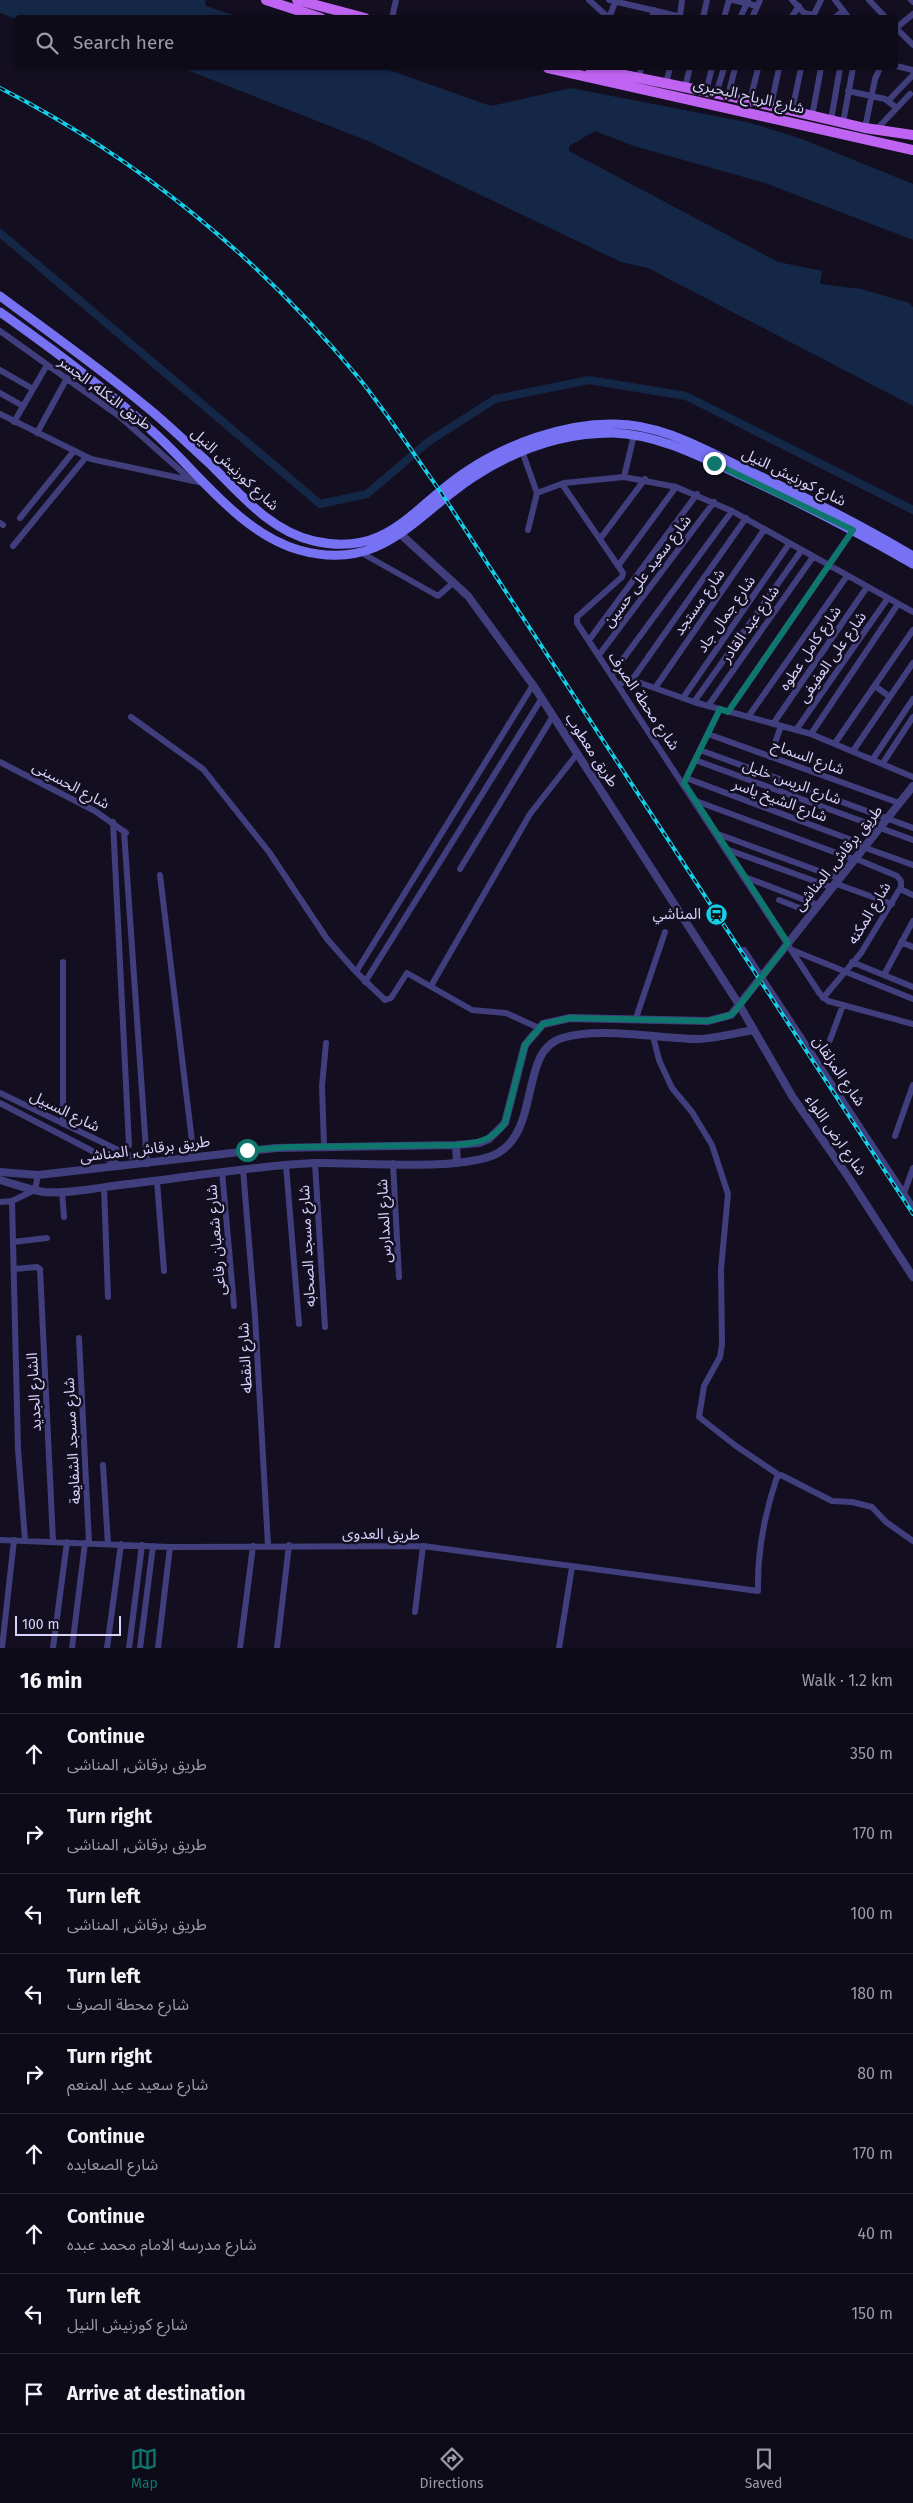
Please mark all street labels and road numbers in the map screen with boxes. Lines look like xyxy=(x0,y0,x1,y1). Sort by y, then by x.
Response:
street label: شارع الرياح البحيرى xyxy=(691,74,807,121)
street label: طريق النكله, الجسر xyxy=(54,352,155,435)
street label: شارع كورنيش النيل xyxy=(185,424,283,517)
street label: شارع كورنيش النيل xyxy=(738,444,849,513)
street label: شارع سعيد على حسين xyxy=(599,511,698,632)
street label: شارع مستجد xyxy=(670,565,731,640)
street label: شارع جمال جاد xyxy=(693,572,762,658)
street label: شارع عبد القادر xyxy=(716,582,786,668)
street label: شارع كامل عطوه xyxy=(775,602,847,695)
street label: شارع على العفيفى xyxy=(794,608,873,708)
street label: شارع محطة الصرف xyxy=(602,649,684,755)
street label: طريق معطوب xyxy=(561,710,623,791)
street label: شارع السماح xyxy=(768,736,847,781)
street label: شارع الريس خليل xyxy=(739,756,844,811)
street label: شارع الحسينى xyxy=(28,757,113,816)
street label: شارع الشيخ ياسر xyxy=(728,774,830,828)
street label: طريق برقاش, المناشى xyxy=(790,801,887,915)
street label: شارع المكنه xyxy=(843,878,897,949)
street label: شارع المزلقان xyxy=(806,1032,869,1111)
street label: شارع السبيل xyxy=(26,1086,103,1138)
street label: شارع ارض اللواء xyxy=(799,1091,871,1181)
street label: طريق برقاش, المناشى xyxy=(79,1132,211,1167)
street label: شارع المدارس xyxy=(373,1178,398,1263)
street label: شارع شعبان رفاعى xyxy=(202,1183,233,1296)
street label: شارع مسجد الصحابه xyxy=(295,1184,322,1308)
street label: شارع النقطه xyxy=(234,1322,259,1394)
street label: الشارع الجديد xyxy=(23,1352,48,1432)
street label: شارع مسجد الشفايعة xyxy=(60,1377,87,1505)
street label: طريق العدوى xyxy=(342,1524,420,1545)

